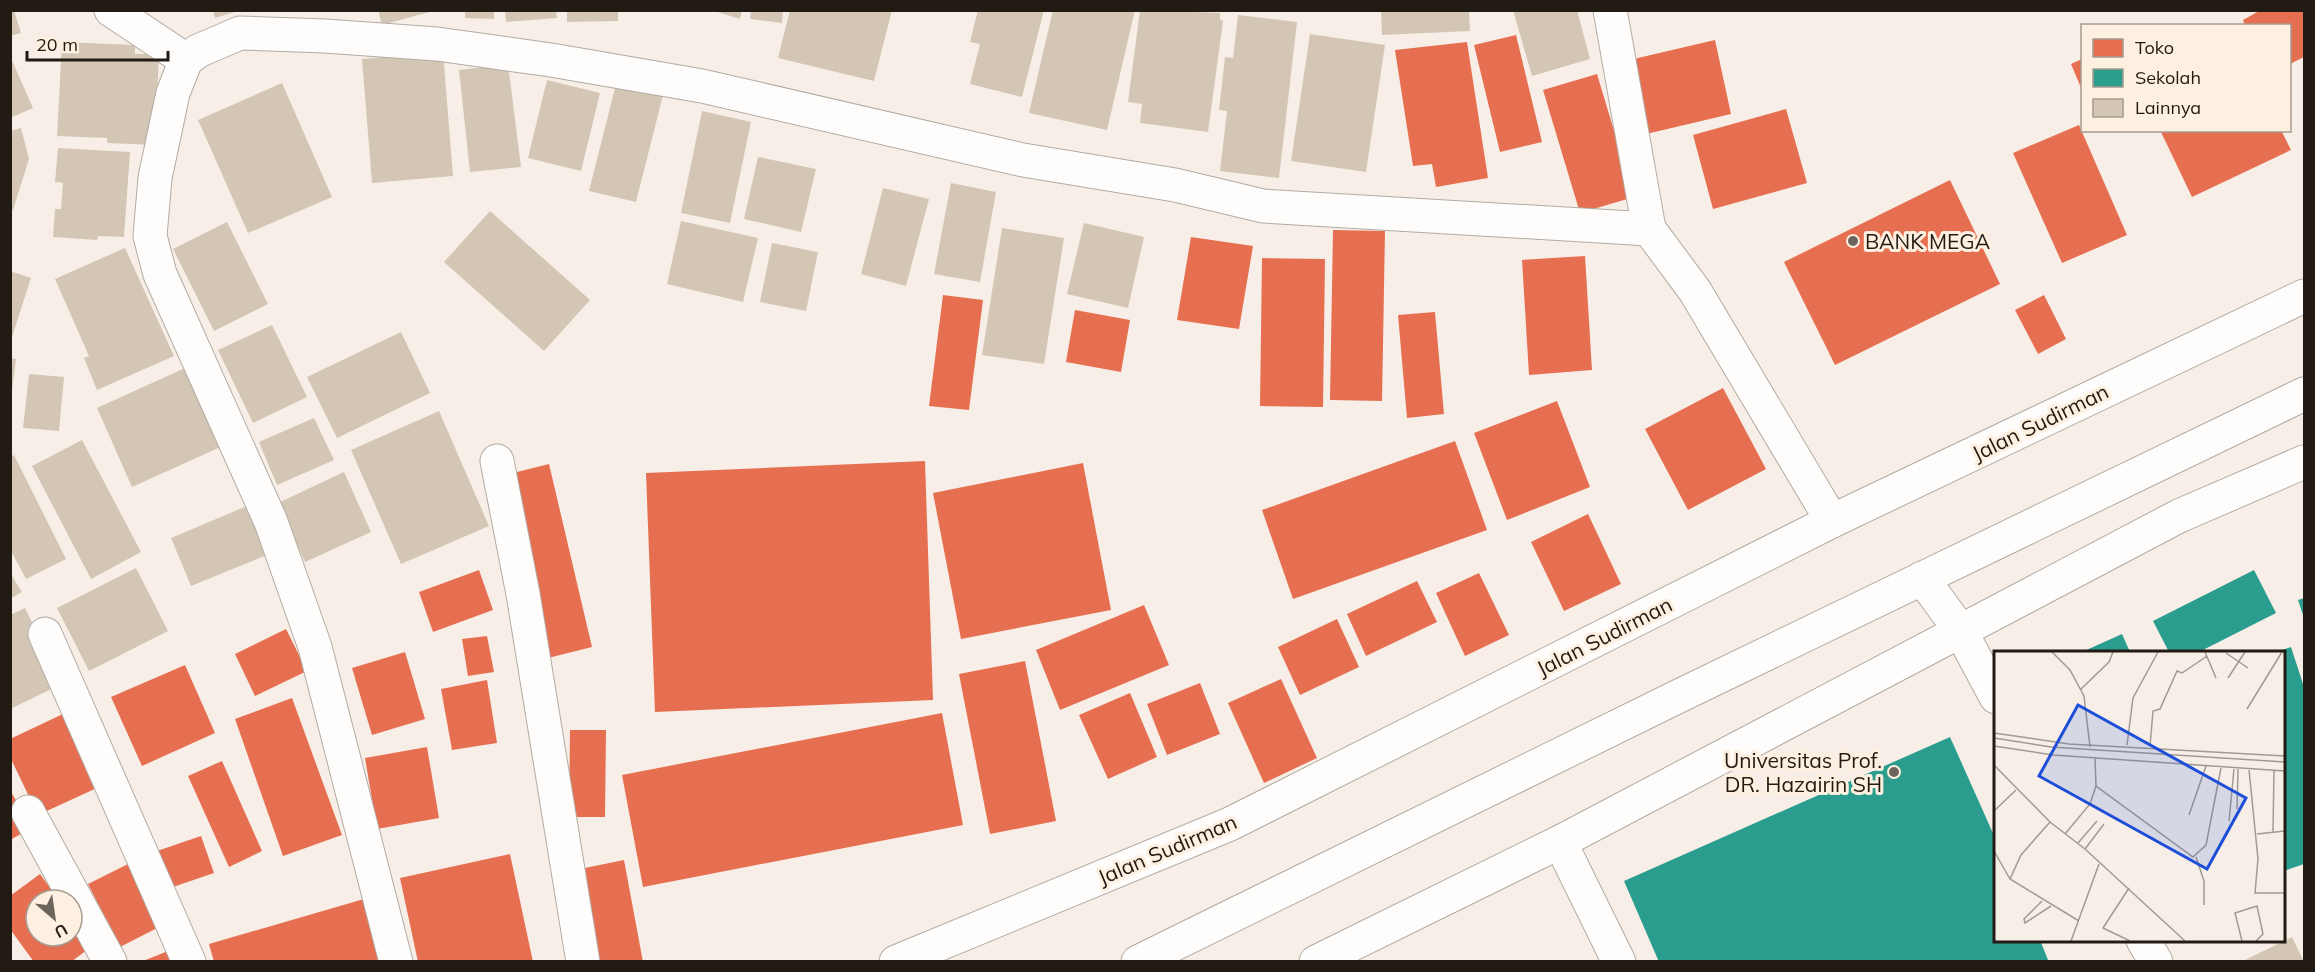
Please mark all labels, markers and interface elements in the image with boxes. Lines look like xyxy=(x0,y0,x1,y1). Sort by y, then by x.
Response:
scale bar xyxy=(27,24,168,62)
legend xyxy=(2081,24,2291,132)
text: 20 m xyxy=(36,33,78,56)
text: Toko xyxy=(2135,36,2174,59)
text: Sekolah xyxy=(2135,66,2201,89)
text: Lainnya xyxy=(2135,96,2201,119)
place label: BANK MEGA xyxy=(1865,228,1991,254)
marker: BANK MEGA xyxy=(1846,234,1860,248)
street label: Jalan Sudirman xyxy=(1967,378,2113,466)
street label: Jalan Sudirman xyxy=(1532,591,1676,681)
inset map xyxy=(1994,651,2285,942)
place label: Universitas Prof. DR. Hazairin SH xyxy=(1724,747,1882,797)
marker: Universitas Prof. DR. Hazairin SH xyxy=(1887,765,1901,779)
street label: Jalan Sudirman xyxy=(1093,808,1241,890)
north arrow xyxy=(24,888,84,948)
text: U xyxy=(51,920,71,943)

